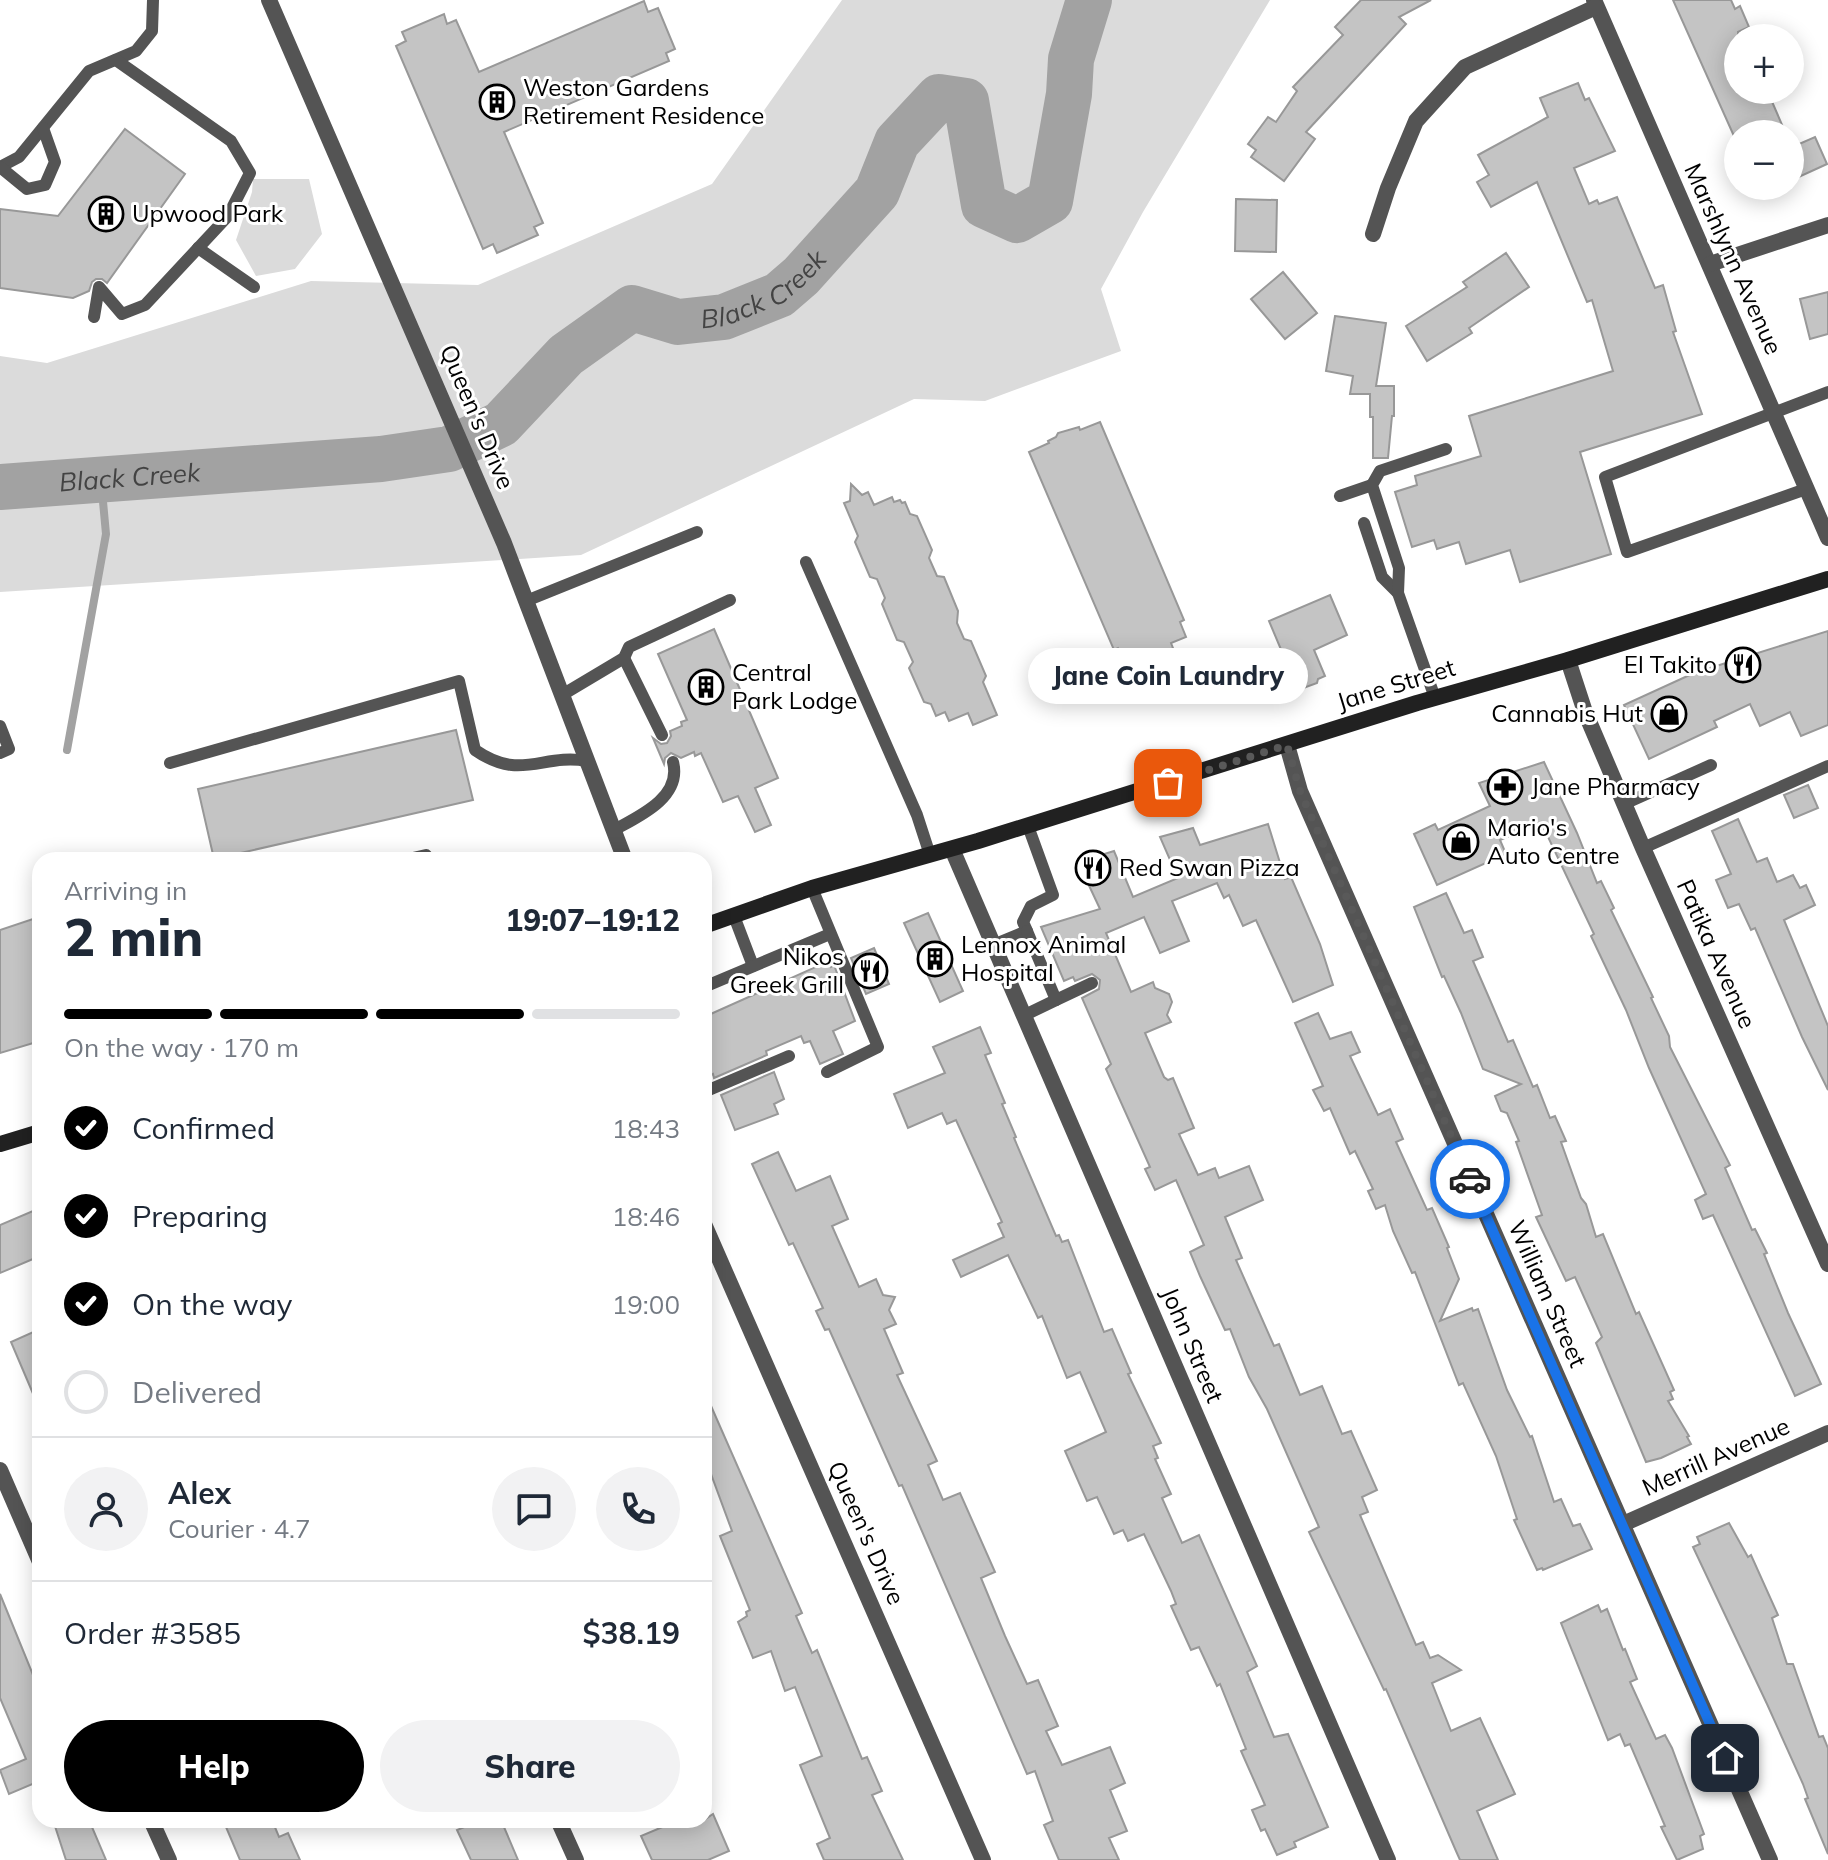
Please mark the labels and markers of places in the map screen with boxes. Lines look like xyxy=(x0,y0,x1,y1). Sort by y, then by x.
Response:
place label: Weston Gardens Retirement Residence xyxy=(523,72,764,130)
building icon: Weston Gardens Retirement Residence xyxy=(478,83,516,121)
building icon: Upwood Park xyxy=(87,195,125,233)
place label: Upwood Park xyxy=(132,198,284,228)
restaurant icon: El Takito xyxy=(1724,646,1762,684)
callout: Jane Coin Laundry xyxy=(1028,647,1308,703)
place label: El Takito xyxy=(1624,649,1717,679)
place label: Central Park Lodge xyxy=(732,657,857,715)
building icon: Central Park Lodge xyxy=(687,668,725,706)
shop icon: Cannabis Hut xyxy=(1650,695,1688,733)
place label: Cannabis Hut xyxy=(1491,698,1643,728)
pin xyxy=(1134,749,1202,817)
pharmacy icon: Jane Pharmacy xyxy=(1486,768,1524,806)
place label: Jane Pharmacy xyxy=(1531,771,1700,801)
place label: Mario's Auto Centre xyxy=(1487,812,1619,870)
shop icon: Mario's Auto Centre xyxy=(1442,823,1480,861)
restaurant icon: Red Swan Pizza xyxy=(1074,849,1112,887)
place label: Red Swan Pizza xyxy=(1119,852,1300,882)
place label: Lennox Animal Hospital xyxy=(961,929,1126,987)
building icon: Lennox Animal Hospital xyxy=(916,940,954,978)
place label: Nikos Greek Grill xyxy=(730,941,844,999)
restaurant icon: Nikos Greek Grill xyxy=(851,952,889,990)
pin xyxy=(1691,1724,1759,1792)

